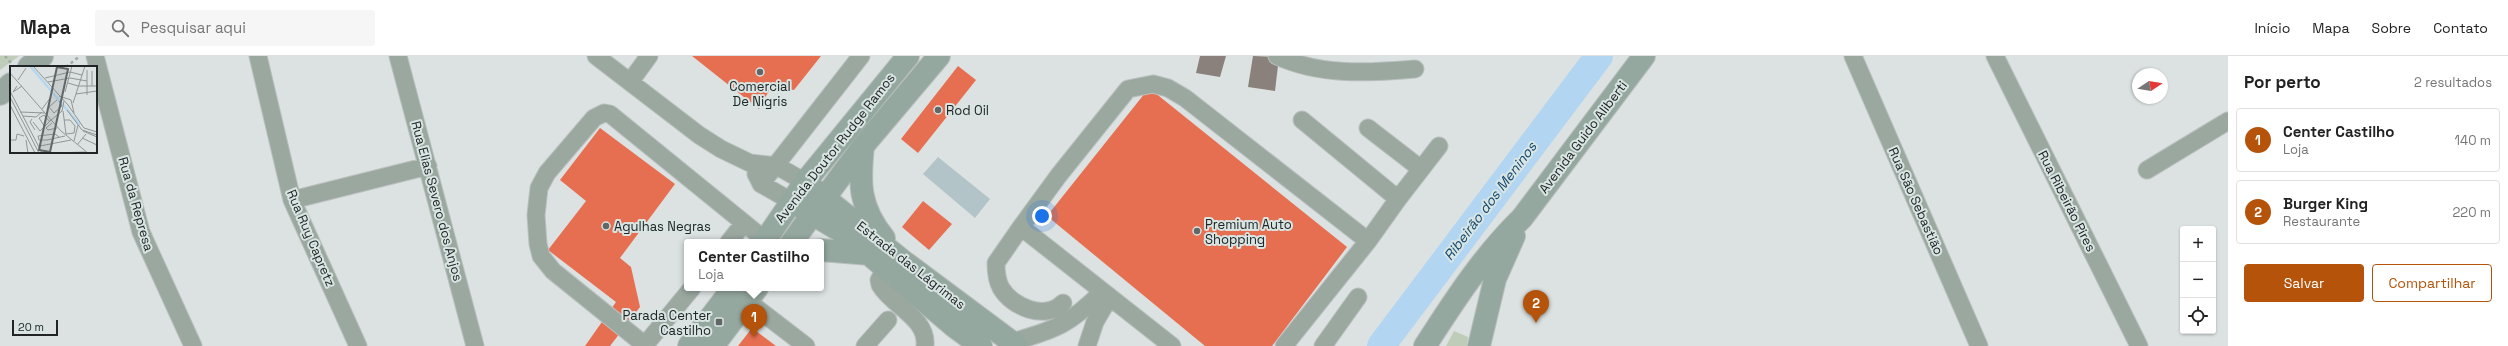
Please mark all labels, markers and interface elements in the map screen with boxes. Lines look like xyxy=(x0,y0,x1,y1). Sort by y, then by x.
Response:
search box xyxy=(95,10,375,46)
text: Mapa xyxy=(20,15,71,40)
icon: search xyxy=(109,17,131,39)
text: Pesquisar aqui xyxy=(141,18,246,37)
text: Início xyxy=(2254,19,2290,37)
text: Mapa xyxy=(2312,19,2350,37)
text: Sobre xyxy=(2372,19,2411,37)
text: Contato xyxy=(2433,19,2488,37)
inset map xyxy=(10,66,97,153)
marker: Comercial De Nigris xyxy=(755,67,765,77)
north arrow xyxy=(2132,68,2168,104)
street label: Avenida Doutor Rudge Ramos xyxy=(771,70,899,226)
text: Por perto xyxy=(2244,71,2321,93)
text: 2 resultados xyxy=(2414,74,2492,91)
street label: Avenida Guido Aliberti xyxy=(1535,77,1631,197)
place label: Comercial De Nigris xyxy=(729,78,791,110)
place label: Rod Oil xyxy=(946,102,989,119)
marker: Rod Oil xyxy=(933,105,943,115)
street label: Rua Elias Severo dos Anjos xyxy=(407,119,467,283)
text: Center Castilho xyxy=(2283,122,2395,141)
text: 1 xyxy=(2255,132,2261,149)
text: 140 m xyxy=(2455,132,2491,149)
water label: Ribeirão dos Meninos xyxy=(1440,138,1541,264)
text: Loja xyxy=(2283,141,2309,158)
street label: Rua São Sebastião xyxy=(1885,144,1947,258)
street label: Rua Ribeirão Pires xyxy=(2034,148,2100,255)
street label: Rua da Represa xyxy=(114,155,158,253)
street label: Rua Ruy Capretz xyxy=(283,187,339,289)
text: Burger King xyxy=(2283,194,2368,213)
text: 2 xyxy=(2254,204,2262,221)
text: 220 m xyxy=(2452,204,2491,221)
your location xyxy=(1032,206,1052,226)
text: Restaurante xyxy=(2283,213,2360,230)
place label: Premium Auto Shopping xyxy=(1205,216,1292,248)
street label: Estrada das Lágrimas xyxy=(853,217,969,313)
place label: Agulhas Negras xyxy=(614,218,711,235)
marker: Agulhas Negras xyxy=(601,221,611,231)
marker: Premium Auto Shopping xyxy=(1192,226,1202,236)
map controls xyxy=(2180,226,2216,334)
button: + xyxy=(2180,226,2216,262)
popup xyxy=(684,239,824,291)
text: Center Castilho xyxy=(698,247,810,266)
button: − xyxy=(2180,262,2216,298)
button: Salvar xyxy=(2244,264,2364,302)
button: Compartilhar xyxy=(2372,264,2492,302)
text: Loja xyxy=(698,266,724,283)
pin: 2 xyxy=(1523,290,1549,323)
button: locate xyxy=(2180,298,2216,334)
pin: 1 xyxy=(741,304,767,337)
place label: Parada Center Castilho xyxy=(623,307,711,339)
marker: Parada Center Castilho xyxy=(714,317,724,327)
scale bar xyxy=(12,318,58,337)
text: 20 m xyxy=(18,320,44,334)

